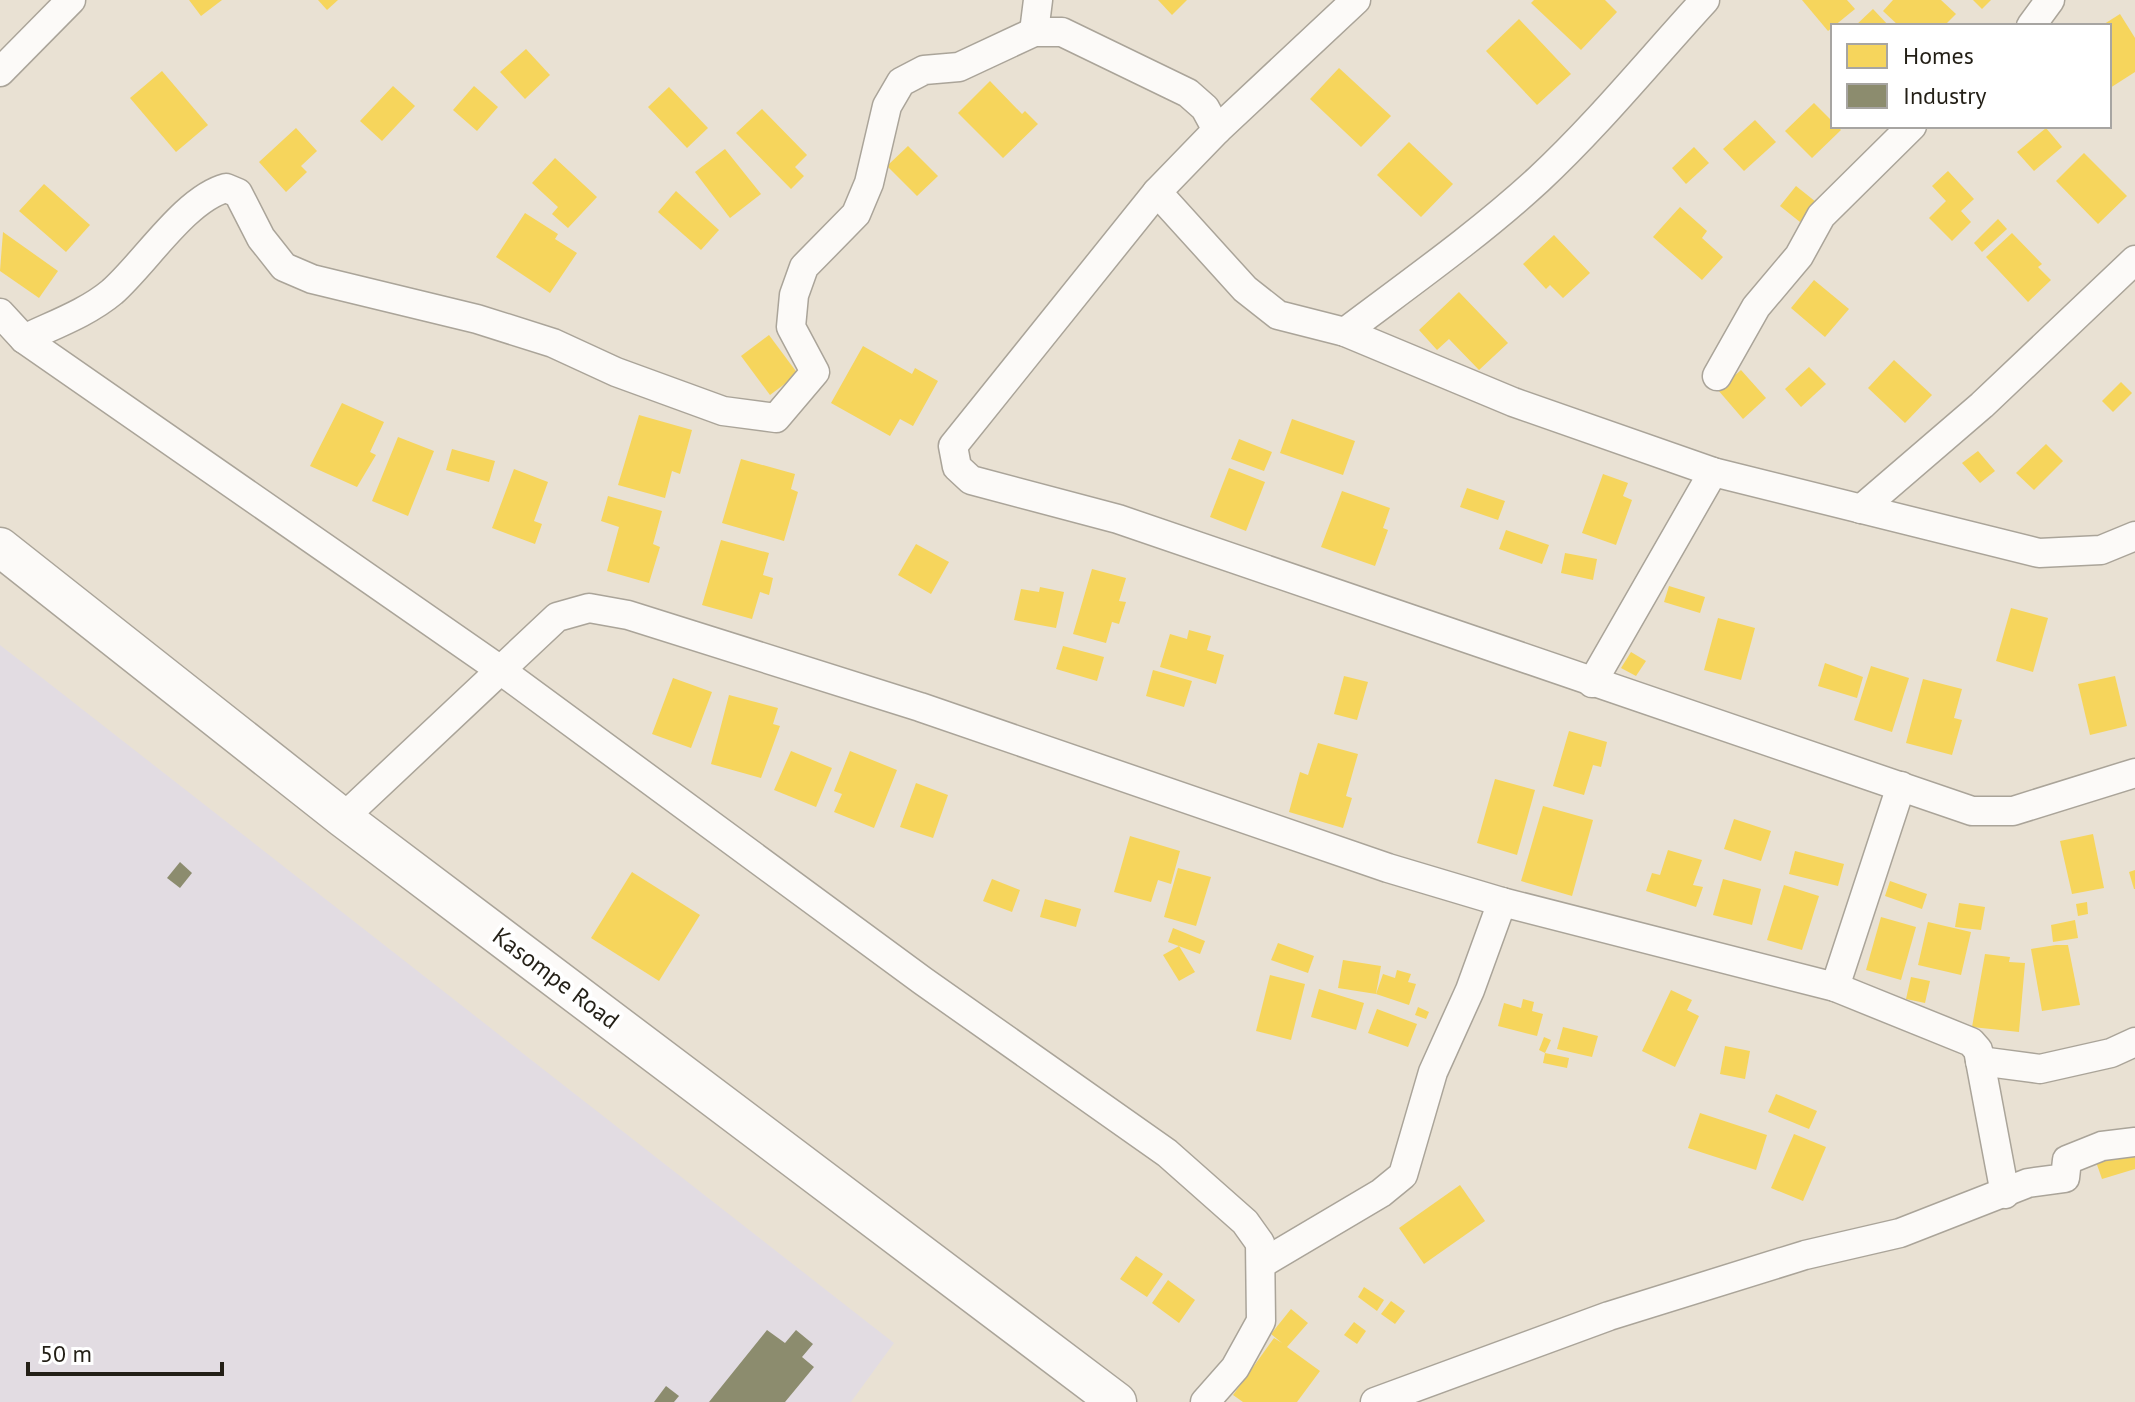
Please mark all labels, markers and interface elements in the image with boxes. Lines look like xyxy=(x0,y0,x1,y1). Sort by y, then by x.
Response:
legend xyxy=(1831,24,2111,128)
text: Homes xyxy=(1903,40,1974,71)
text: Industry xyxy=(1903,80,1987,111)
street label: Kasompe Road xyxy=(486,920,626,1036)
scale bar xyxy=(28,1326,222,1376)
text: 50 m xyxy=(40,1338,92,1369)

